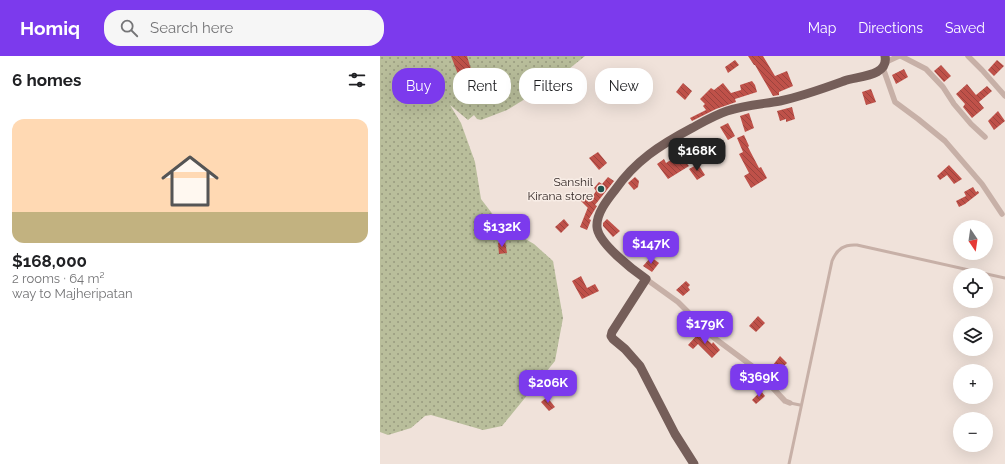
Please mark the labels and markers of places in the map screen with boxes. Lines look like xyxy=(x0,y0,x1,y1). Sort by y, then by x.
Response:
pin: $168K xyxy=(669,138,725,172)
place label: Sanshil Kirana store xyxy=(527,175,594,203)
marker: Sanshil Kirana store xyxy=(596,184,606,194)
pin: $132K xyxy=(474,214,530,248)
pin: $147K xyxy=(623,231,679,265)
pin: $179K xyxy=(677,311,733,345)
pin: $369K xyxy=(731,364,787,398)
pin: $206K xyxy=(520,370,576,404)

